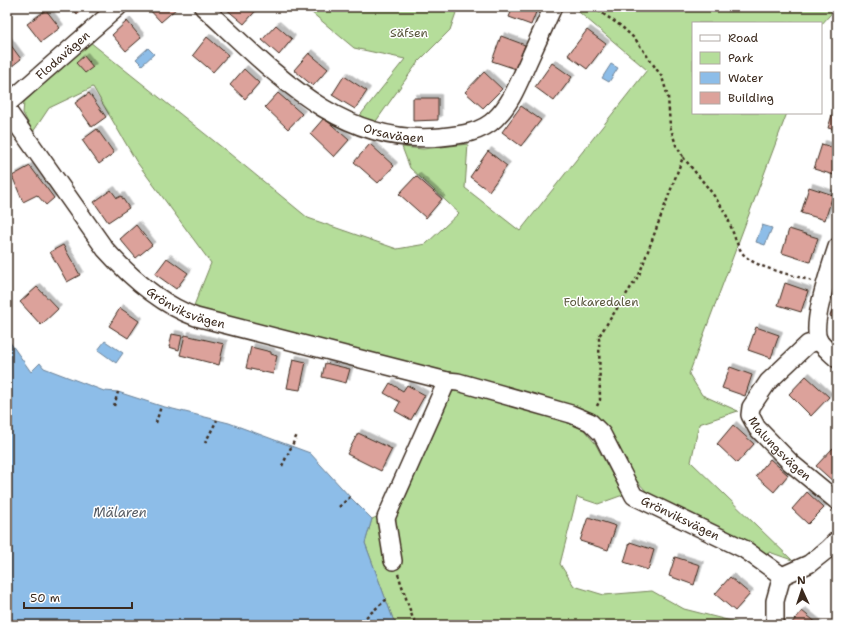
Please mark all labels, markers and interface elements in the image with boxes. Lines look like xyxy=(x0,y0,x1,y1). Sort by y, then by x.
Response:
legend xyxy=(692,22,822,114)
park label: Säfsen xyxy=(390,25,428,41)
street label: Flodavägen xyxy=(32,27,93,83)
text: Road xyxy=(728,30,759,46)
text: Park xyxy=(728,50,754,66)
text: Water xyxy=(728,70,764,86)
text: Building xyxy=(728,90,774,106)
street label: Orsavägen xyxy=(361,120,424,146)
street label: Grönviksvägen xyxy=(143,283,227,332)
park label: Folkaredalen xyxy=(563,294,639,310)
street label: Malungsvägen xyxy=(744,414,814,484)
street label: Grönviksvägen xyxy=(638,493,722,544)
water label: Mälaren xyxy=(93,504,147,521)
north arrow xyxy=(782,570,822,610)
text: N xyxy=(797,573,807,588)
scale bar xyxy=(24,584,132,610)
text: 50 m xyxy=(30,590,60,606)

